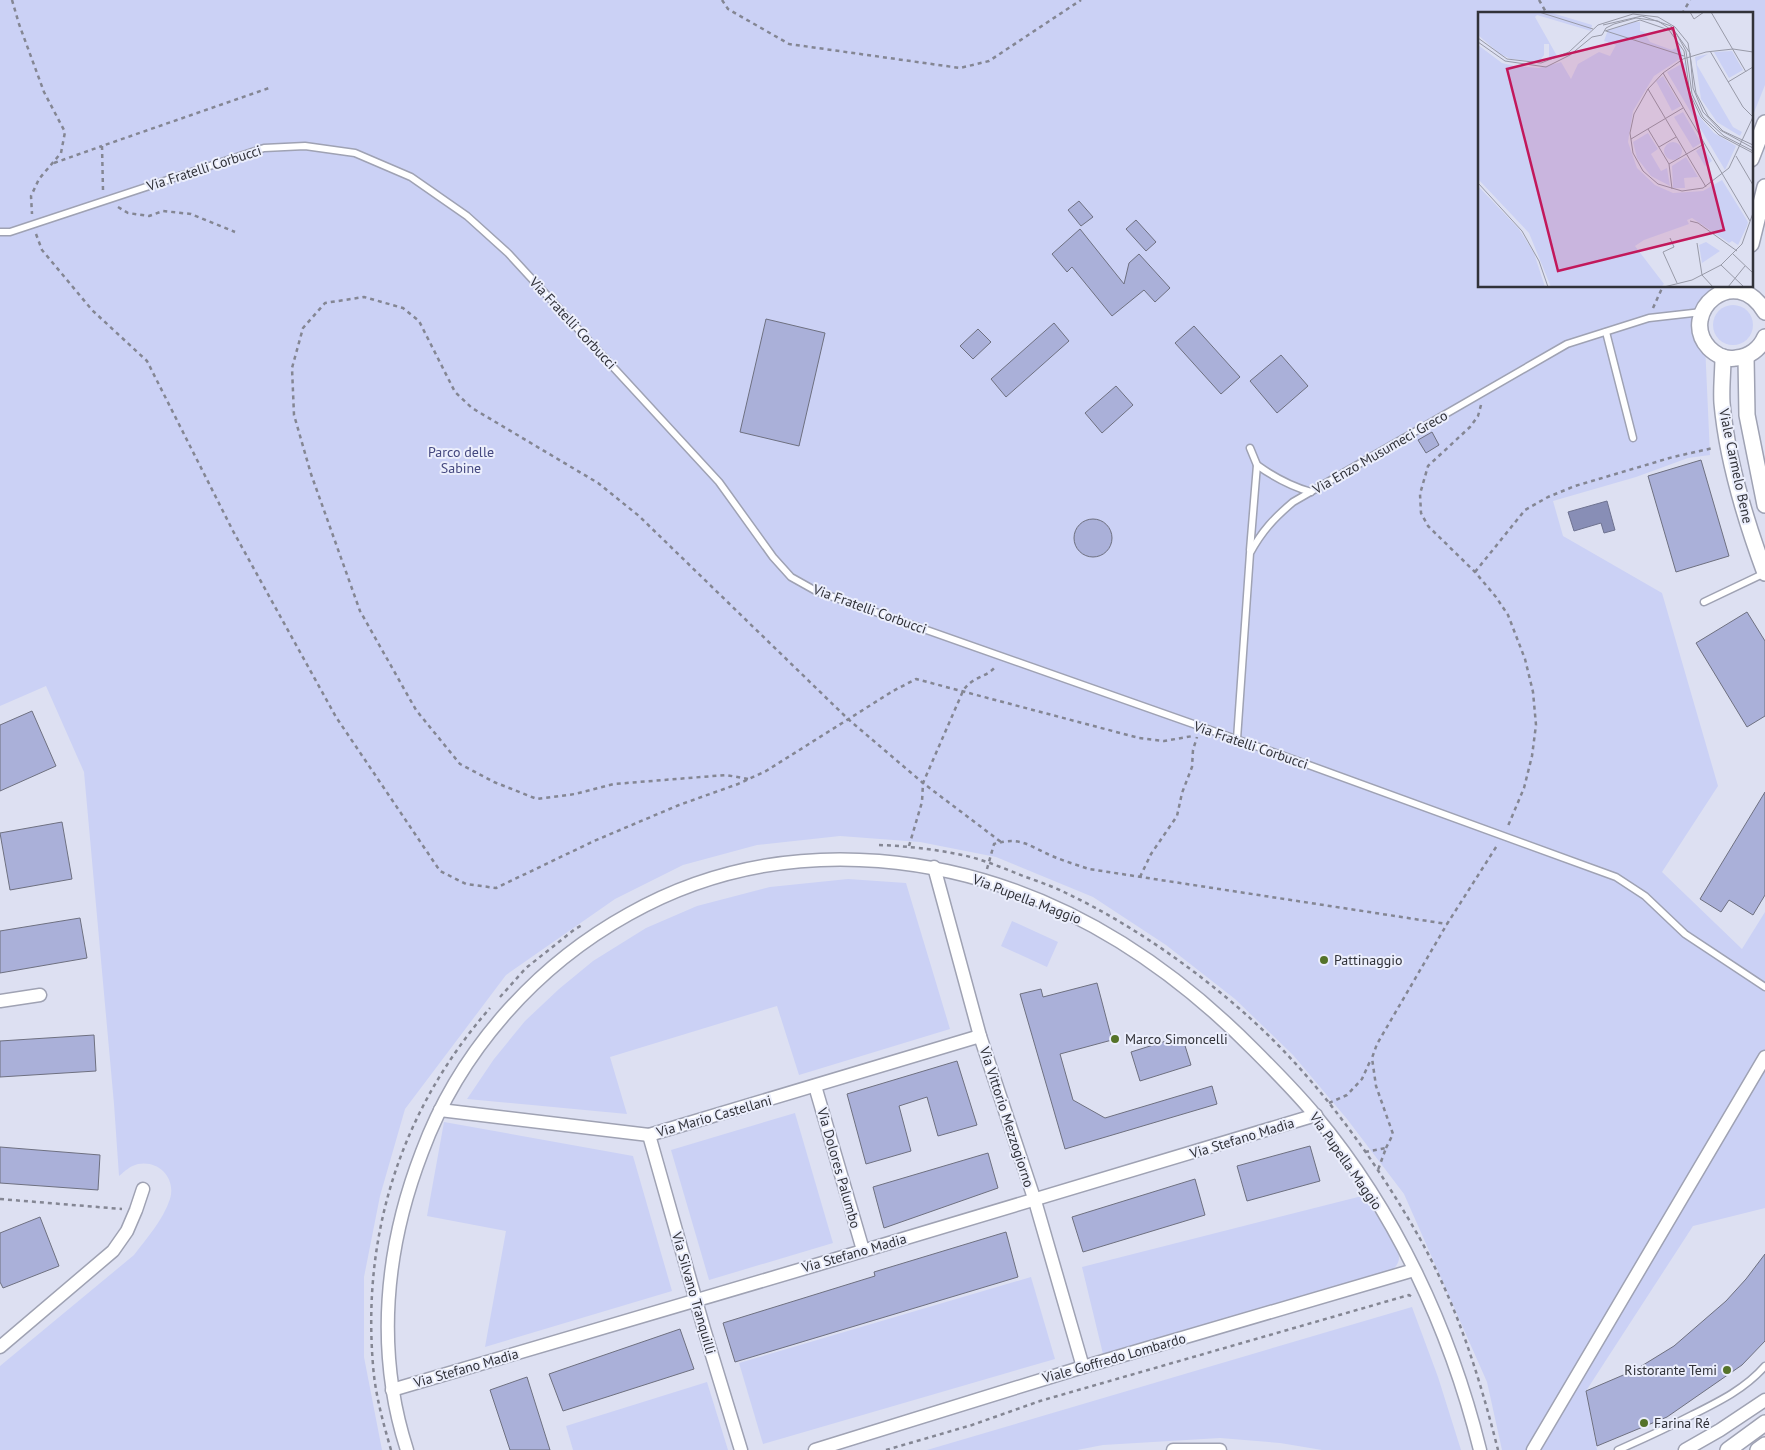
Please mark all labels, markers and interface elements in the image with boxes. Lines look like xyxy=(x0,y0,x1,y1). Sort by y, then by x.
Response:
inset map xyxy=(1478,12,1752,288)
street label: Via Fratelli Corbucci xyxy=(143,141,264,195)
street label: Via Fratelli Corbucci xyxy=(525,272,620,373)
street label: Via Enzo Musumeci Greco xyxy=(1308,406,1451,498)
street label: Viale Carmelo Bene xyxy=(1715,406,1757,525)
park label: Parco delle Sabine xyxy=(428,443,494,477)
street label: Via Fratelli Corbucci xyxy=(810,580,929,638)
street label: Via Fratelli Corbucci xyxy=(1191,717,1310,773)
street label: Via Pupella Maggio xyxy=(969,870,1084,928)
place label: Pattinaggio xyxy=(1334,951,1402,969)
marker: Pattinaggio xyxy=(1318,954,1330,966)
place label: Marco Simoncelli xyxy=(1125,1030,1228,1048)
marker: Marco Simoncelli xyxy=(1109,1033,1121,1045)
street label: Via Vittorio Mezzogiorno xyxy=(975,1043,1038,1190)
street label: Via Mario Castellani xyxy=(653,1091,774,1141)
street label: Via Dolores Palumbo xyxy=(813,1105,865,1230)
street label: Via Pupella Maggio xyxy=(1305,1108,1386,1213)
street label: Via Stefano Madia xyxy=(1187,1114,1296,1163)
street label: Via Silvano Tranquilli xyxy=(668,1229,720,1356)
street label: Via Stefano Madia xyxy=(799,1229,908,1277)
street label: Viale Goffredo Lombardo xyxy=(1039,1329,1188,1387)
street label: Via Stefano Madia xyxy=(411,1344,520,1392)
place label: Ristorante Temi xyxy=(1624,1361,1717,1379)
marker: Ristorante Temi xyxy=(1721,1364,1733,1376)
place label: Farina Ré xyxy=(1654,1414,1710,1432)
marker: Farina Ré xyxy=(1638,1417,1650,1429)

